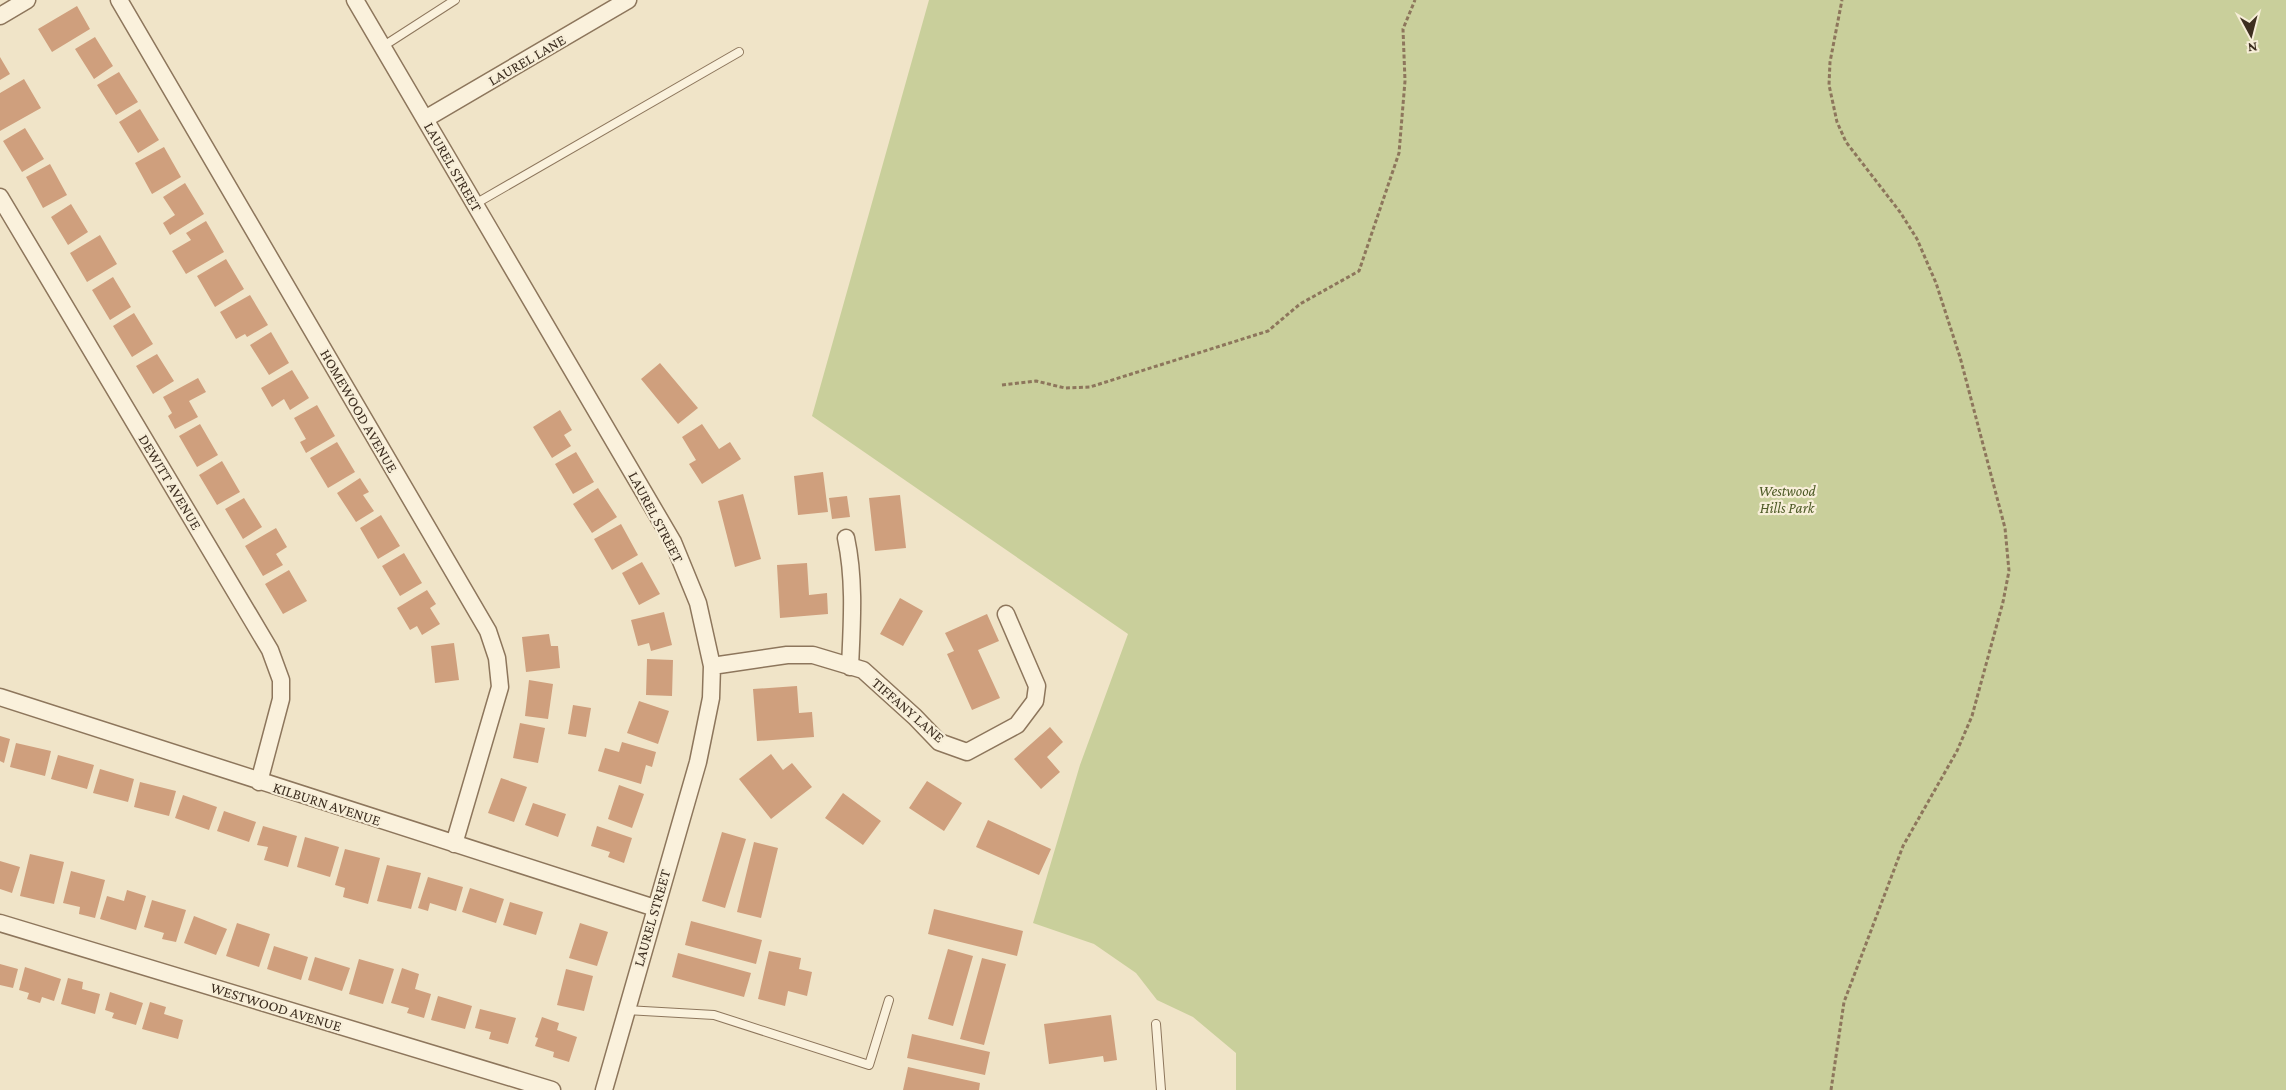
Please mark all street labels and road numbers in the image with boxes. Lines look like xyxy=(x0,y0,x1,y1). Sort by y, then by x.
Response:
street label: LAUREL LANE xyxy=(486,31,568,89)
street label: LAUREL STREET xyxy=(421,120,485,214)
street label: HOMEWOOD AVENUE xyxy=(317,347,401,475)
street label: DEWITT AVENUE xyxy=(135,432,205,532)
street label: LAUREL STREET xyxy=(625,469,687,565)
street label: TIFFANY LANE xyxy=(869,674,947,746)
street label: KILBURN AVENUE xyxy=(271,779,383,829)
street label: LAUREL STREET xyxy=(631,868,673,968)
street label: WESTWOOD AVENUE xyxy=(209,979,343,1035)

